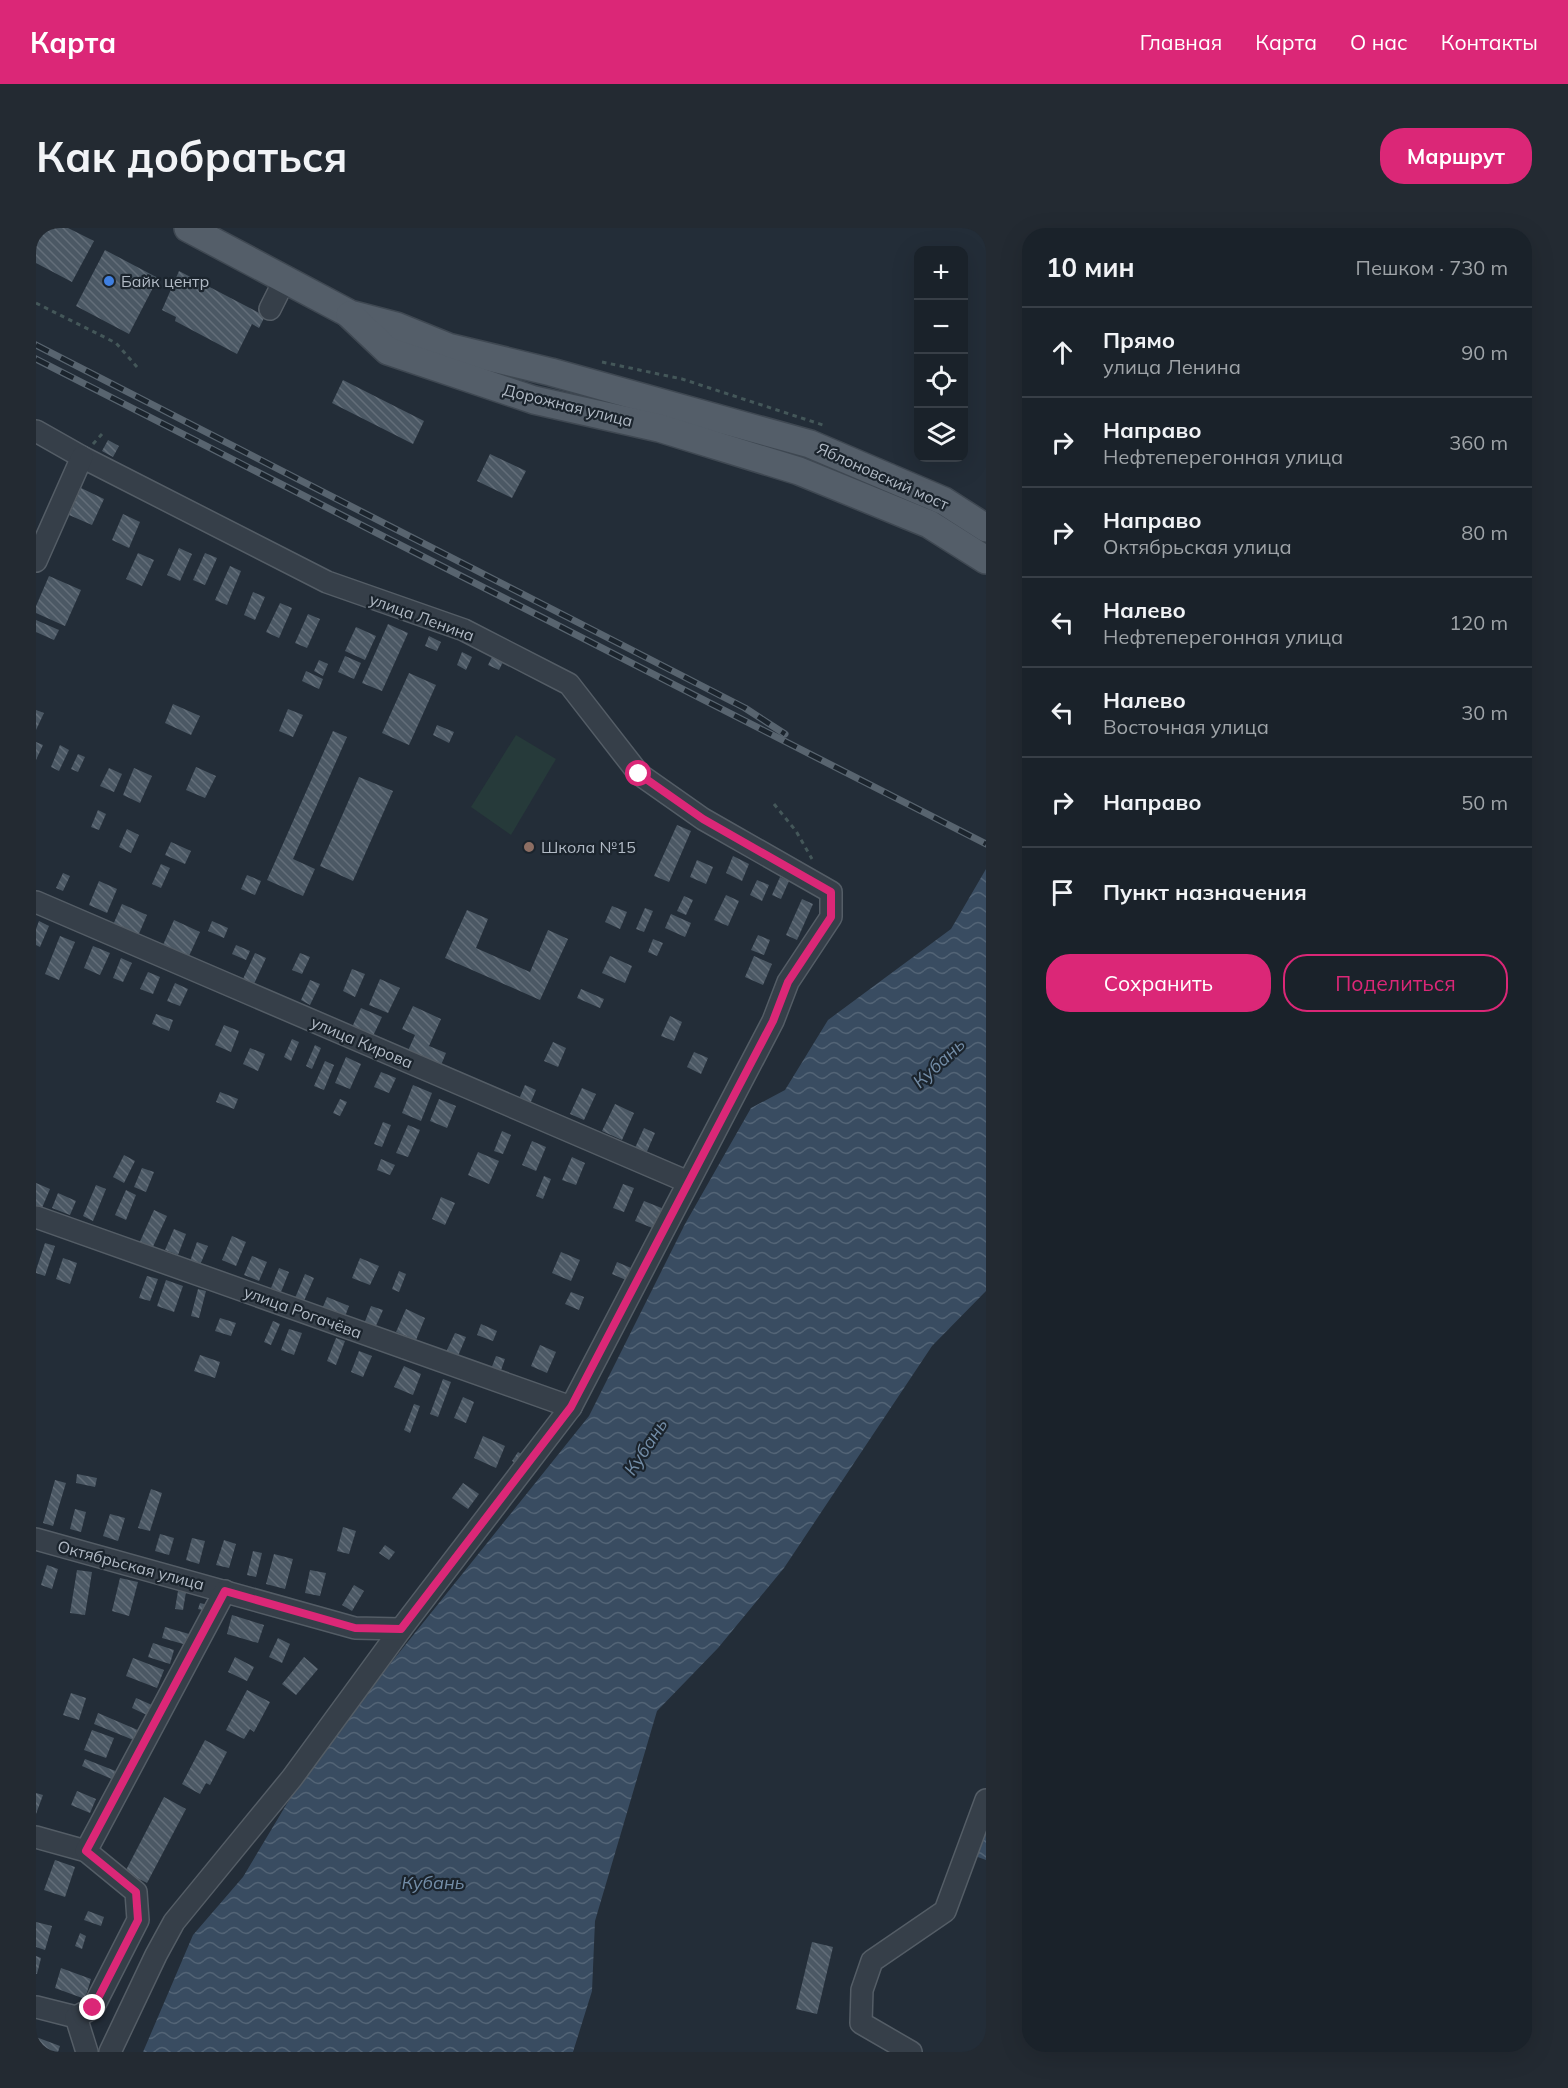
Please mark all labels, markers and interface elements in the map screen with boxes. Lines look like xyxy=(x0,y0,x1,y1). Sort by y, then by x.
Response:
text: Карта xyxy=(30,25,116,60)
text: Главная xyxy=(1140,29,1222,55)
text: Карта xyxy=(1255,29,1317,55)
text: О нас xyxy=(1350,29,1408,55)
text: Контакты xyxy=(1441,29,1538,55)
button: Маршрут xyxy=(1380,128,1532,184)
text: Как добраться xyxy=(36,130,348,183)
map controls xyxy=(914,246,968,462)
button: + xyxy=(914,246,968,300)
text: 10 мин xyxy=(1046,251,1135,284)
text: Пешком · 730 m xyxy=(1356,255,1508,280)
place label: Байк центр xyxy=(121,271,209,291)
marker: Байк центр xyxy=(102,274,116,288)
button: − xyxy=(914,300,968,354)
text: Прямо xyxy=(1103,326,1175,354)
icon: ahead xyxy=(1046,336,1079,369)
text: 90 m xyxy=(1461,340,1508,365)
button: locate xyxy=(914,354,968,408)
text: улица Ленина xyxy=(1103,354,1241,379)
street label: Дорожная улица xyxy=(501,379,635,431)
button: layers xyxy=(914,408,968,462)
text: Направо xyxy=(1103,416,1201,444)
icon: right xyxy=(1046,426,1079,459)
text: 360 m xyxy=(1449,430,1508,455)
street label: Яблоновский мост xyxy=(814,438,953,514)
text: Нефтеперегонная улица xyxy=(1103,444,1343,469)
text: Направо xyxy=(1103,506,1201,534)
icon: right xyxy=(1046,516,1079,549)
text: 80 m xyxy=(1461,520,1508,545)
text: Октябрьская улица xyxy=(1103,534,1292,559)
street label: улица Ленина xyxy=(367,589,477,645)
text: Налево xyxy=(1103,596,1186,624)
icon: left xyxy=(1046,606,1079,639)
text: 120 m xyxy=(1449,610,1508,635)
text: Нефтеперегонная улица xyxy=(1103,624,1343,649)
text: Налево xyxy=(1103,686,1186,714)
icon: left xyxy=(1046,696,1079,729)
text: 30 m xyxy=(1461,700,1508,725)
text: Восточная улица xyxy=(1103,714,1269,739)
route start xyxy=(625,760,651,786)
icon: right xyxy=(1046,786,1079,819)
text: Направо xyxy=(1103,788,1201,816)
text: 50 m xyxy=(1461,790,1508,815)
place label: Школа №15 xyxy=(541,837,636,857)
marker: Школа №15 xyxy=(522,840,536,854)
icon: arrive xyxy=(1046,876,1079,909)
text: Пункт назначения xyxy=(1103,878,1307,906)
button: Сохранить xyxy=(1046,954,1271,1012)
button: Поделиться xyxy=(1283,954,1508,1012)
street label: улица Кирова xyxy=(308,1012,416,1072)
water label: Кубань xyxy=(908,1033,970,1093)
street label: улица Рогачёва xyxy=(241,1281,365,1343)
water label: Кубань xyxy=(619,1414,673,1480)
street label: Октябрьская улица xyxy=(56,1536,206,1594)
water label: Кубань xyxy=(401,1871,465,1894)
route end xyxy=(79,1994,105,2020)

